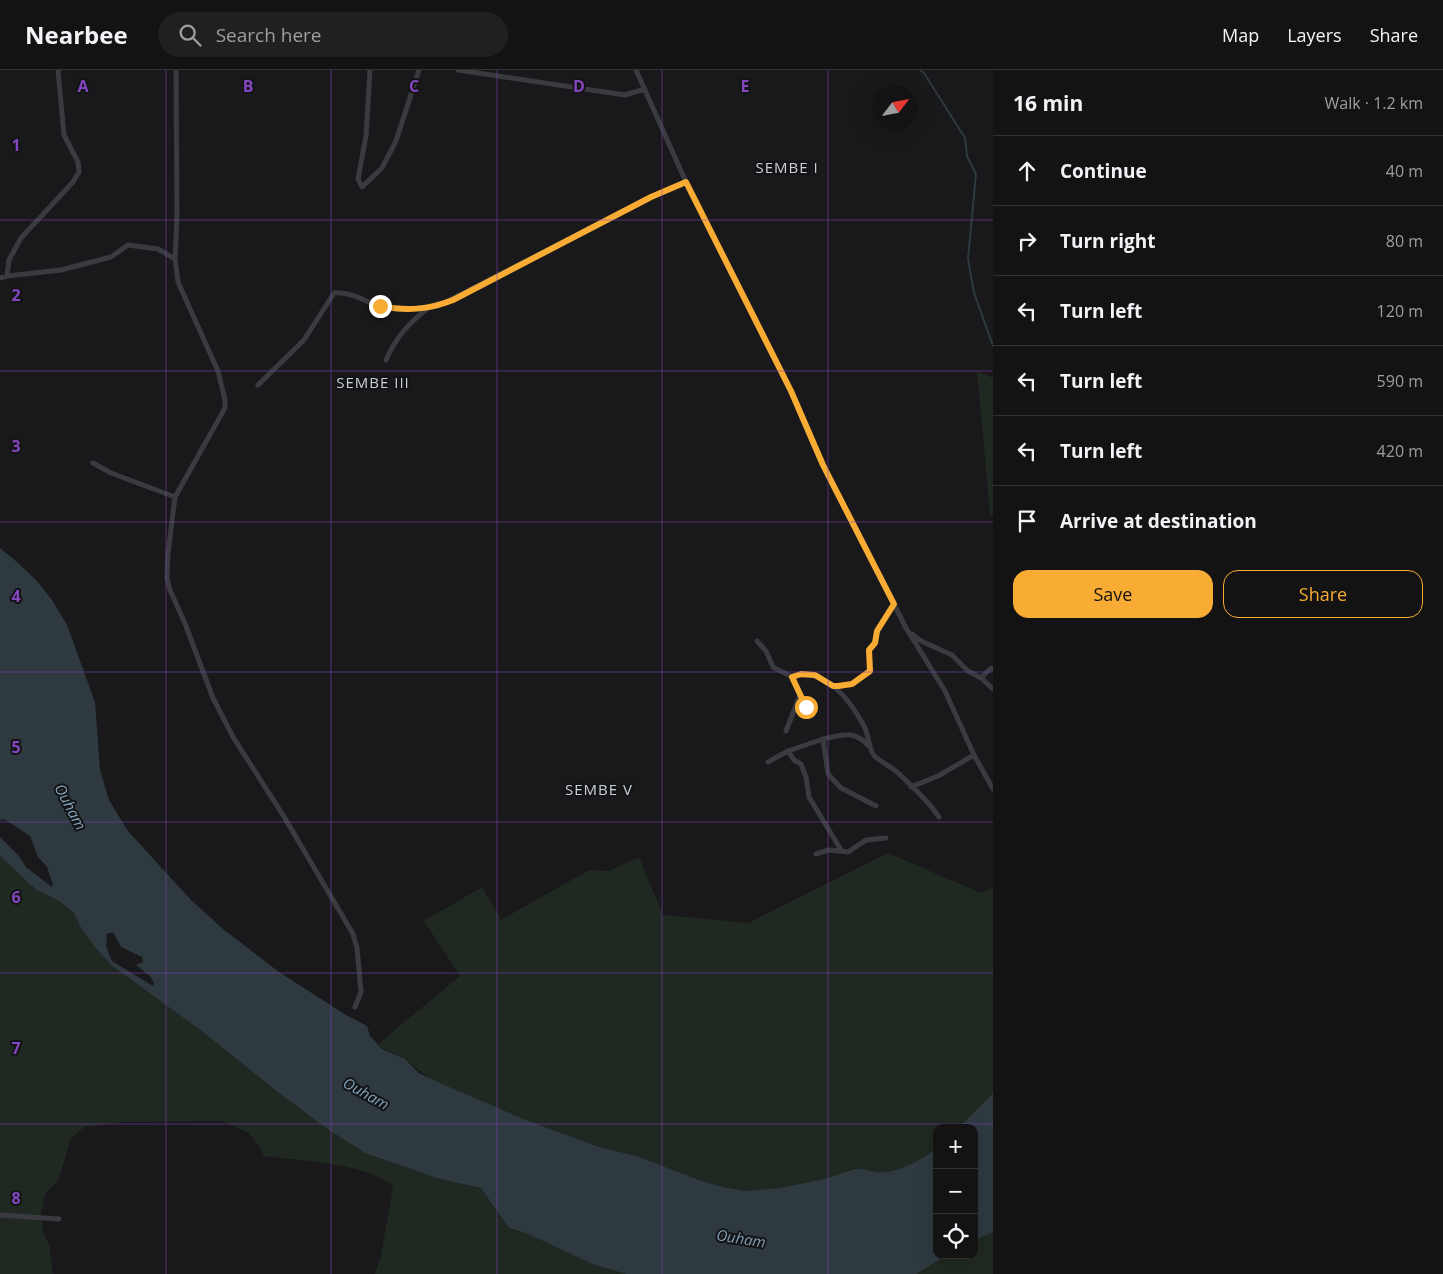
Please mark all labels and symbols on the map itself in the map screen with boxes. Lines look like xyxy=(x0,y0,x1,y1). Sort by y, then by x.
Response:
text: A xyxy=(77,75,89,97)
text: B xyxy=(243,75,253,97)
text: C xyxy=(409,75,419,97)
text: D xyxy=(573,75,585,97)
text: E xyxy=(741,75,750,97)
north arrow xyxy=(873,85,918,130)
text: 1 xyxy=(11,134,21,156)
district label: SEMBE I xyxy=(755,157,819,177)
text: 2 xyxy=(11,284,21,306)
route end xyxy=(369,295,392,318)
district label: SEMBE III xyxy=(336,372,410,392)
text: 3 xyxy=(11,435,21,457)
text: 4 xyxy=(11,585,21,607)
route start xyxy=(795,696,818,719)
text: 5 xyxy=(11,736,21,758)
district label: SEMBE V xyxy=(565,779,633,799)
water label: Ouham xyxy=(50,780,91,833)
text: 6 xyxy=(11,886,21,908)
text: 7 xyxy=(11,1037,21,1059)
water label: Ouham xyxy=(340,1072,393,1114)
text: 8 xyxy=(11,1187,21,1209)
water label: Ouham xyxy=(715,1224,767,1252)

